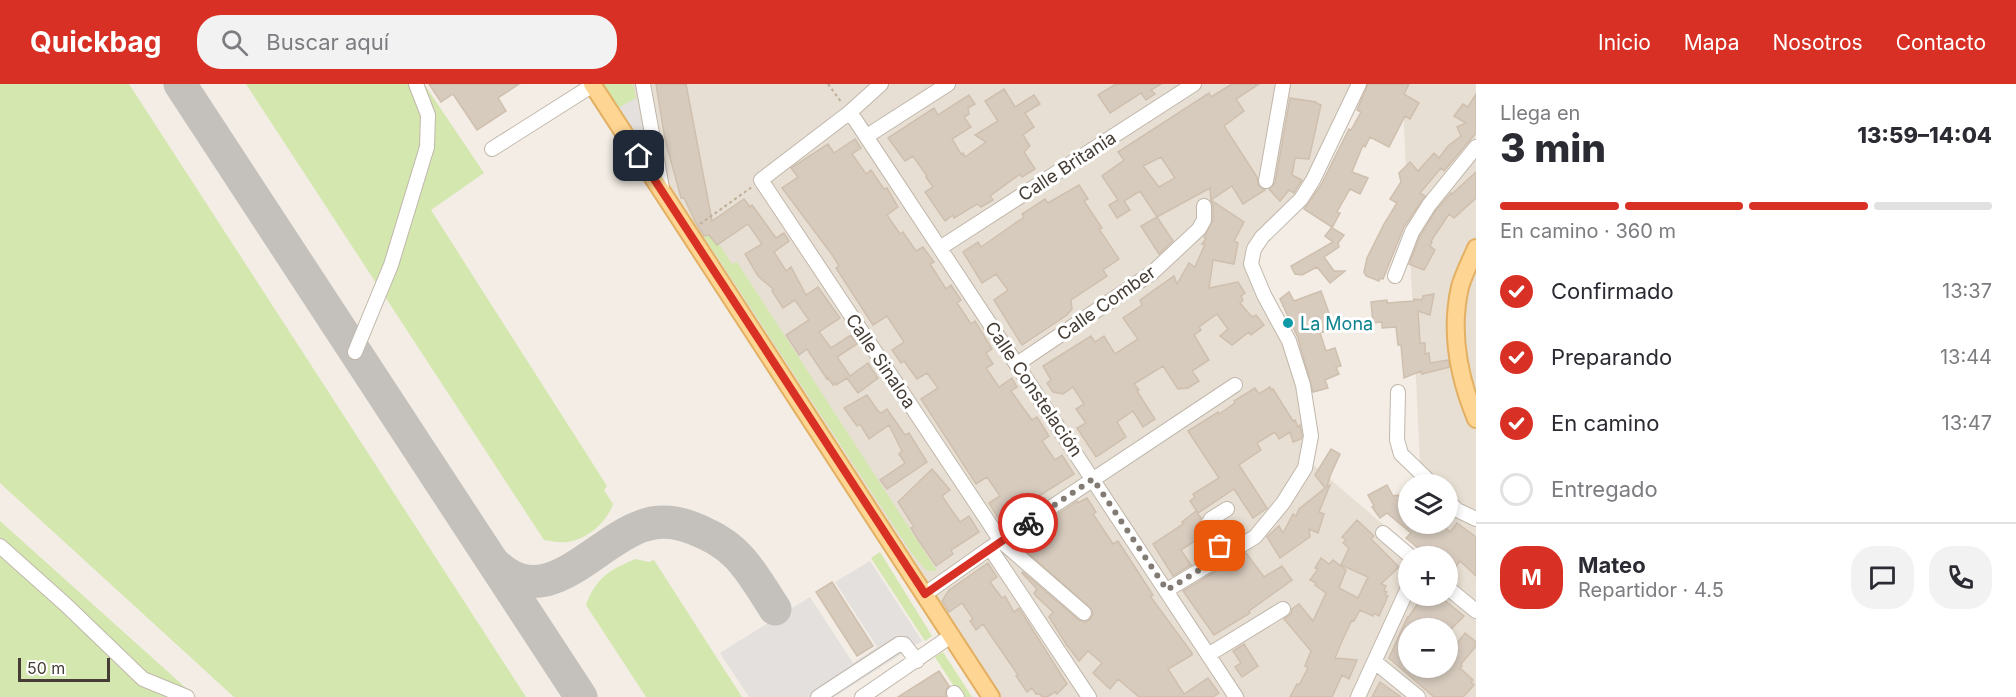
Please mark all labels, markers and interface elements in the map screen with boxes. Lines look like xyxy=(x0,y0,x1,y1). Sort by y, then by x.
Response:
search box xyxy=(197,15,617,69)
text: Quickbag xyxy=(30,25,161,59)
icon: search xyxy=(218,26,251,59)
text: Buscar aquí xyxy=(266,29,389,55)
text: Inicio xyxy=(1598,30,1651,55)
text: Mapa xyxy=(1684,30,1739,55)
text: Nosotros xyxy=(1772,30,1863,55)
text: Contacto xyxy=(1896,30,1986,55)
text: Llega en xyxy=(1500,101,1580,125)
text: 13:59–14:04 xyxy=(1857,122,1992,148)
text: 3 min xyxy=(1500,124,1606,171)
street label: Calle Britania xyxy=(1014,127,1120,205)
pin xyxy=(613,130,664,181)
icon: home xyxy=(622,139,655,172)
text: En camino · 360 m xyxy=(1500,219,1676,243)
street label: Calle Comber xyxy=(1053,261,1160,345)
icon: check xyxy=(1500,275,1533,308)
text: Confirmado xyxy=(1551,278,1674,304)
text: 13:37 xyxy=(1942,279,1992,303)
street label: Calle Sinaloa xyxy=(842,310,920,412)
place label: La Mona xyxy=(1300,313,1373,334)
marker: La Mona xyxy=(1281,316,1295,330)
street label: Calle Constelación xyxy=(981,317,1087,461)
icon: check xyxy=(1500,341,1533,374)
text: Preparando xyxy=(1551,344,1672,370)
text: 13:44 xyxy=(1940,345,1992,369)
icon: check xyxy=(1500,407,1533,440)
text: En camino xyxy=(1551,410,1659,436)
text: 13:47 xyxy=(1942,411,1992,435)
map controls xyxy=(1398,474,1458,678)
button: layers xyxy=(1398,474,1458,534)
text: Entregado xyxy=(1551,476,1658,502)
courier xyxy=(998,493,1058,553)
icon: bike xyxy=(1012,507,1045,540)
pin xyxy=(1194,520,1245,571)
icon: bag xyxy=(1203,529,1236,562)
button: + xyxy=(1398,546,1458,606)
button: chat xyxy=(1851,546,1914,609)
button: phone xyxy=(1929,546,1992,609)
text: Mateo xyxy=(1578,552,1646,578)
text: M xyxy=(1521,564,1542,590)
text: Repartidor · 4.5 xyxy=(1578,578,1724,602)
button: − xyxy=(1398,618,1458,678)
scale bar xyxy=(18,655,110,682)
text: 50 m xyxy=(27,658,65,678)

